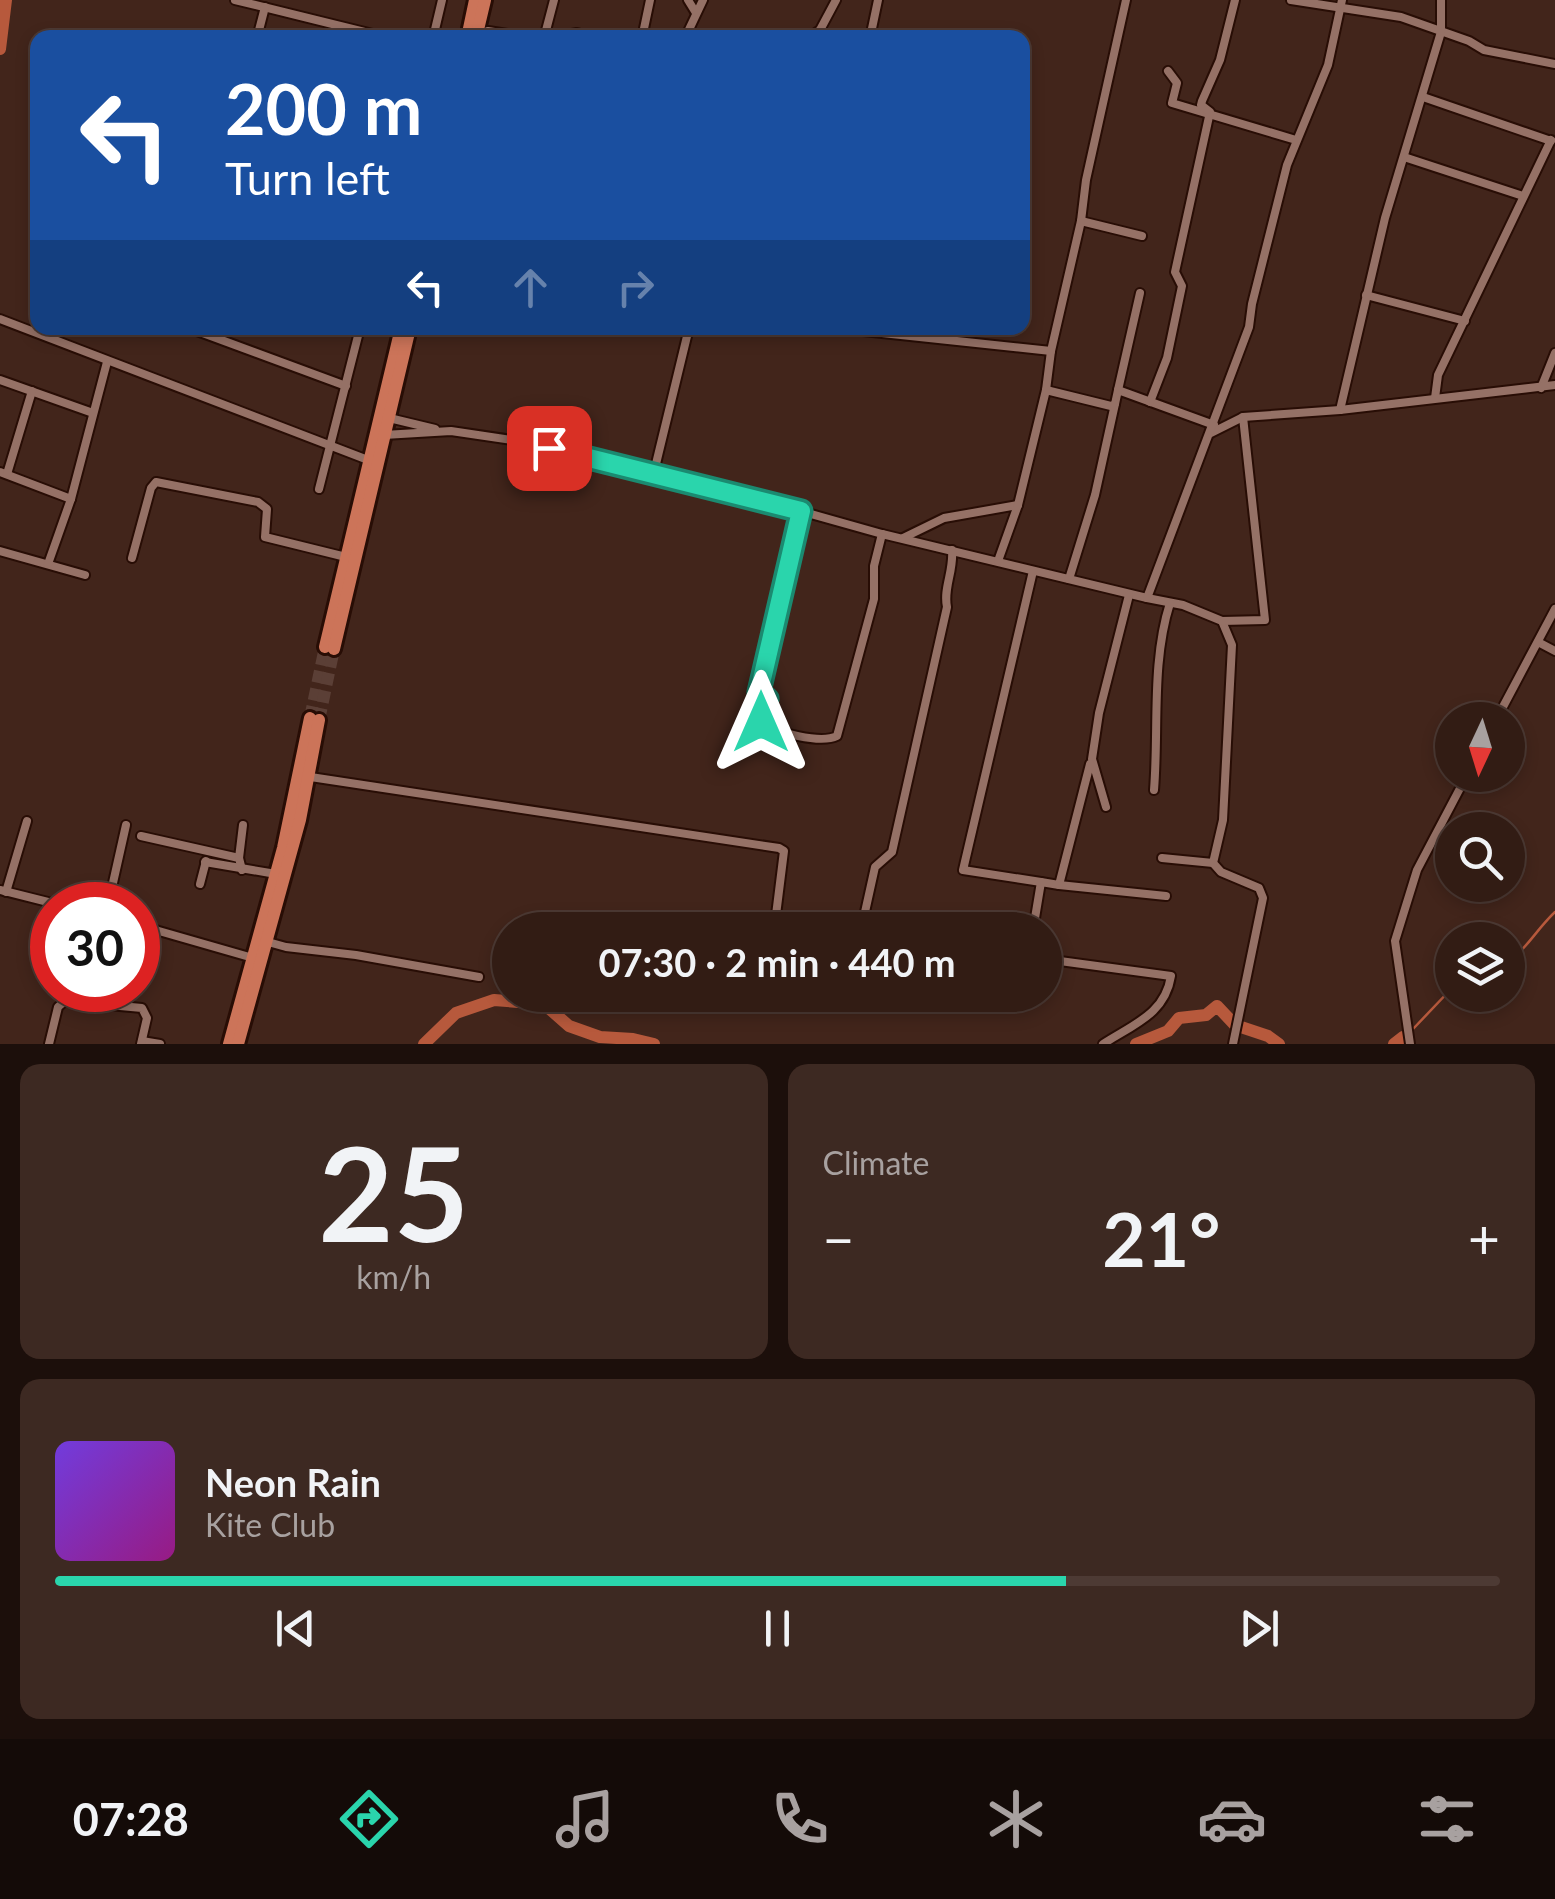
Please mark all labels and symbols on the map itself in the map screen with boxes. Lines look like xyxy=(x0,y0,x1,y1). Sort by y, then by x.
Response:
pin xyxy=(507,406,592,491)
position arrow xyxy=(709,670,813,774)
north arrow xyxy=(1435,702,1525,792)
speed limit sign: 30 xyxy=(30,882,160,1012)

